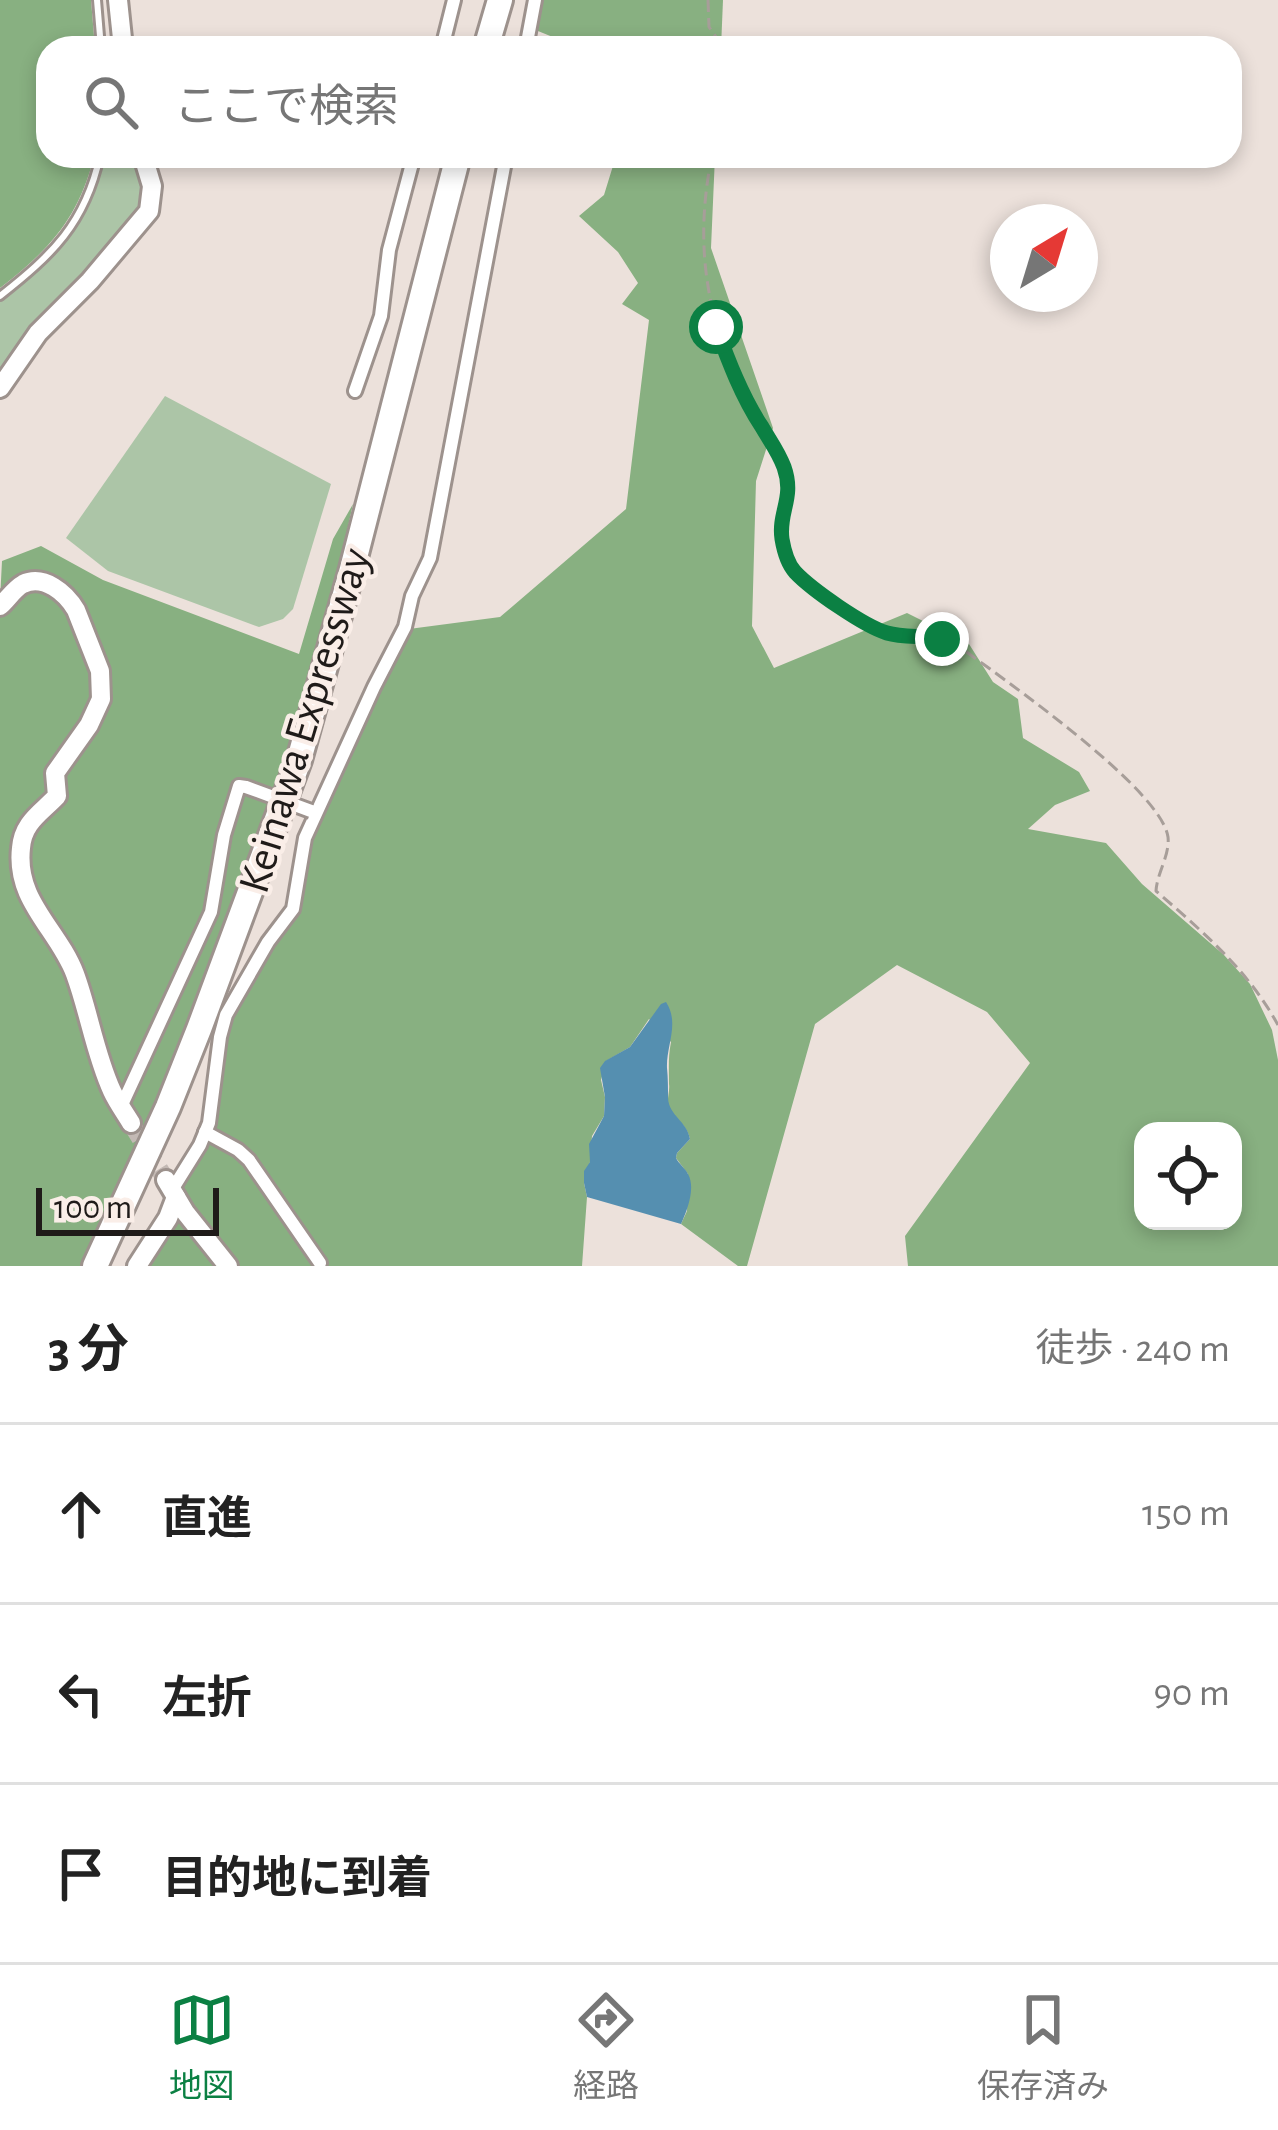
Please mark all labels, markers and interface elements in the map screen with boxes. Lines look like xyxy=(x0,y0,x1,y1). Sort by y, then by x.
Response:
search box xyxy=(36,36,1242,168)
icon: search xyxy=(78,69,144,135)
text: ここで検索 xyxy=(174,85,399,130)
north arrow xyxy=(990,204,1098,312)
route start xyxy=(689,300,743,354)
street label: Keinawa Expressway xyxy=(232,543,379,898)
route end xyxy=(915,612,969,666)
map controls xyxy=(1134,1122,1242,1230)
button: locate xyxy=(1134,1122,1242,1230)
scale bar xyxy=(36,1182,219,1235)
text: 100 m xyxy=(54,1192,132,1225)
text: 3 分 xyxy=(48,1325,129,1376)
text: 徒歩 · 240 m xyxy=(1035,1330,1230,1369)
icon: ahead xyxy=(48,1481,114,1547)
text: 150 m xyxy=(1142,1494,1230,1533)
text: 直進 xyxy=(162,1497,252,1542)
icon: left xyxy=(48,1661,114,1727)
text: 90 m xyxy=(1153,1674,1230,1713)
text: 左折 xyxy=(162,1677,252,1722)
icon: arrive xyxy=(48,1841,114,1907)
text: 目的地に到着 xyxy=(162,1857,432,1902)
tab: 地図 xyxy=(169,1987,235,2108)
tab: 経路 xyxy=(573,1987,639,2108)
tab: 保存済み xyxy=(977,1987,1109,2108)

